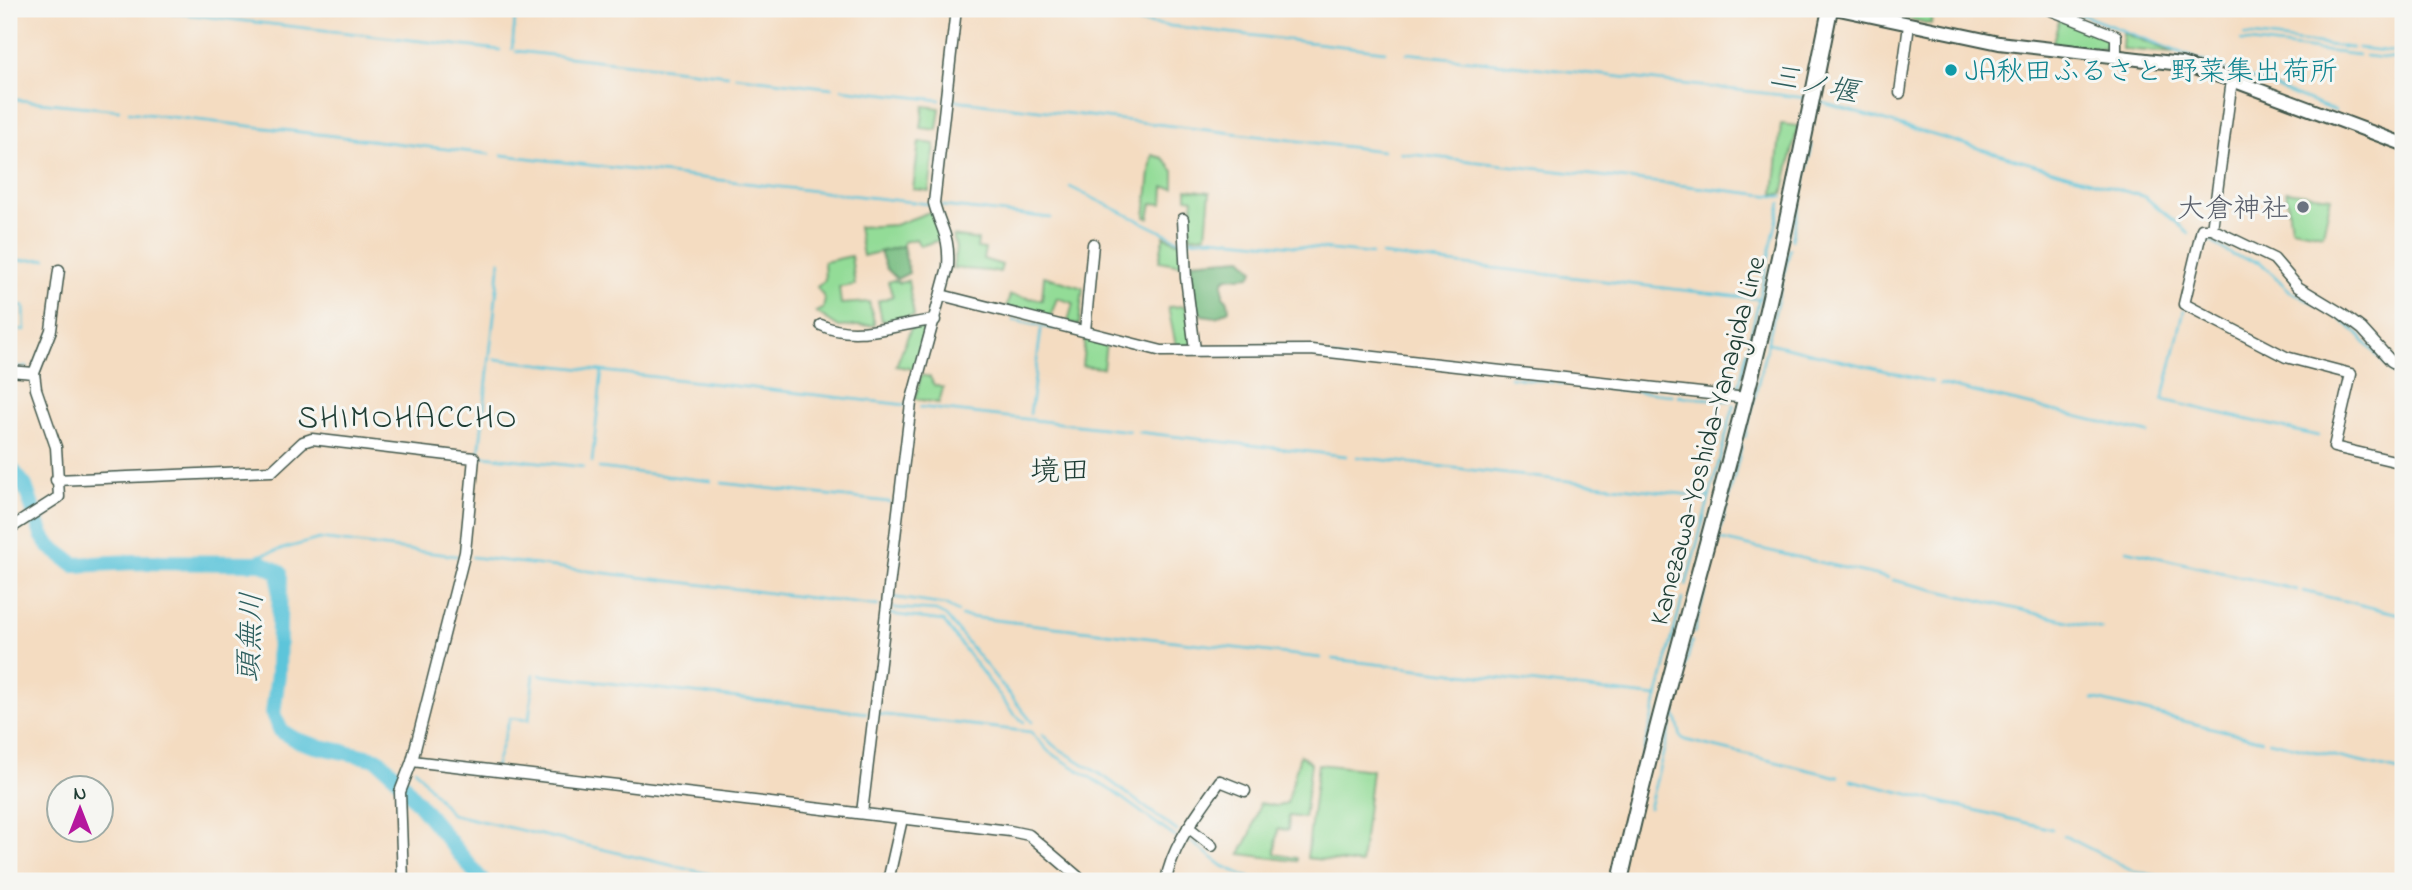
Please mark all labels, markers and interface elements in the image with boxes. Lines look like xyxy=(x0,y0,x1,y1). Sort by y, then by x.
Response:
place label: JA秋田ふるさと 野菜集出荷所 xyxy=(1965,53,2338,94)
water label: 三ノ堰 xyxy=(1765,55,1865,117)
marker: JA秋田ふるさと 野菜集出荷所 xyxy=(1943,62,1959,78)
place label: 大倉神社 xyxy=(2177,190,2289,231)
marker: 大倉神社 xyxy=(2295,199,2311,215)
street label: Kanezawa-Yoshida-Yanagida Line xyxy=(1640,251,1779,630)
district label: SHIMOHACCHO xyxy=(297,396,519,443)
district label: 境田 xyxy=(1030,451,1090,495)
water label: 頭無川 xyxy=(228,591,276,683)
north arrow xyxy=(46,774,116,844)
text: N xyxy=(74,781,87,808)

